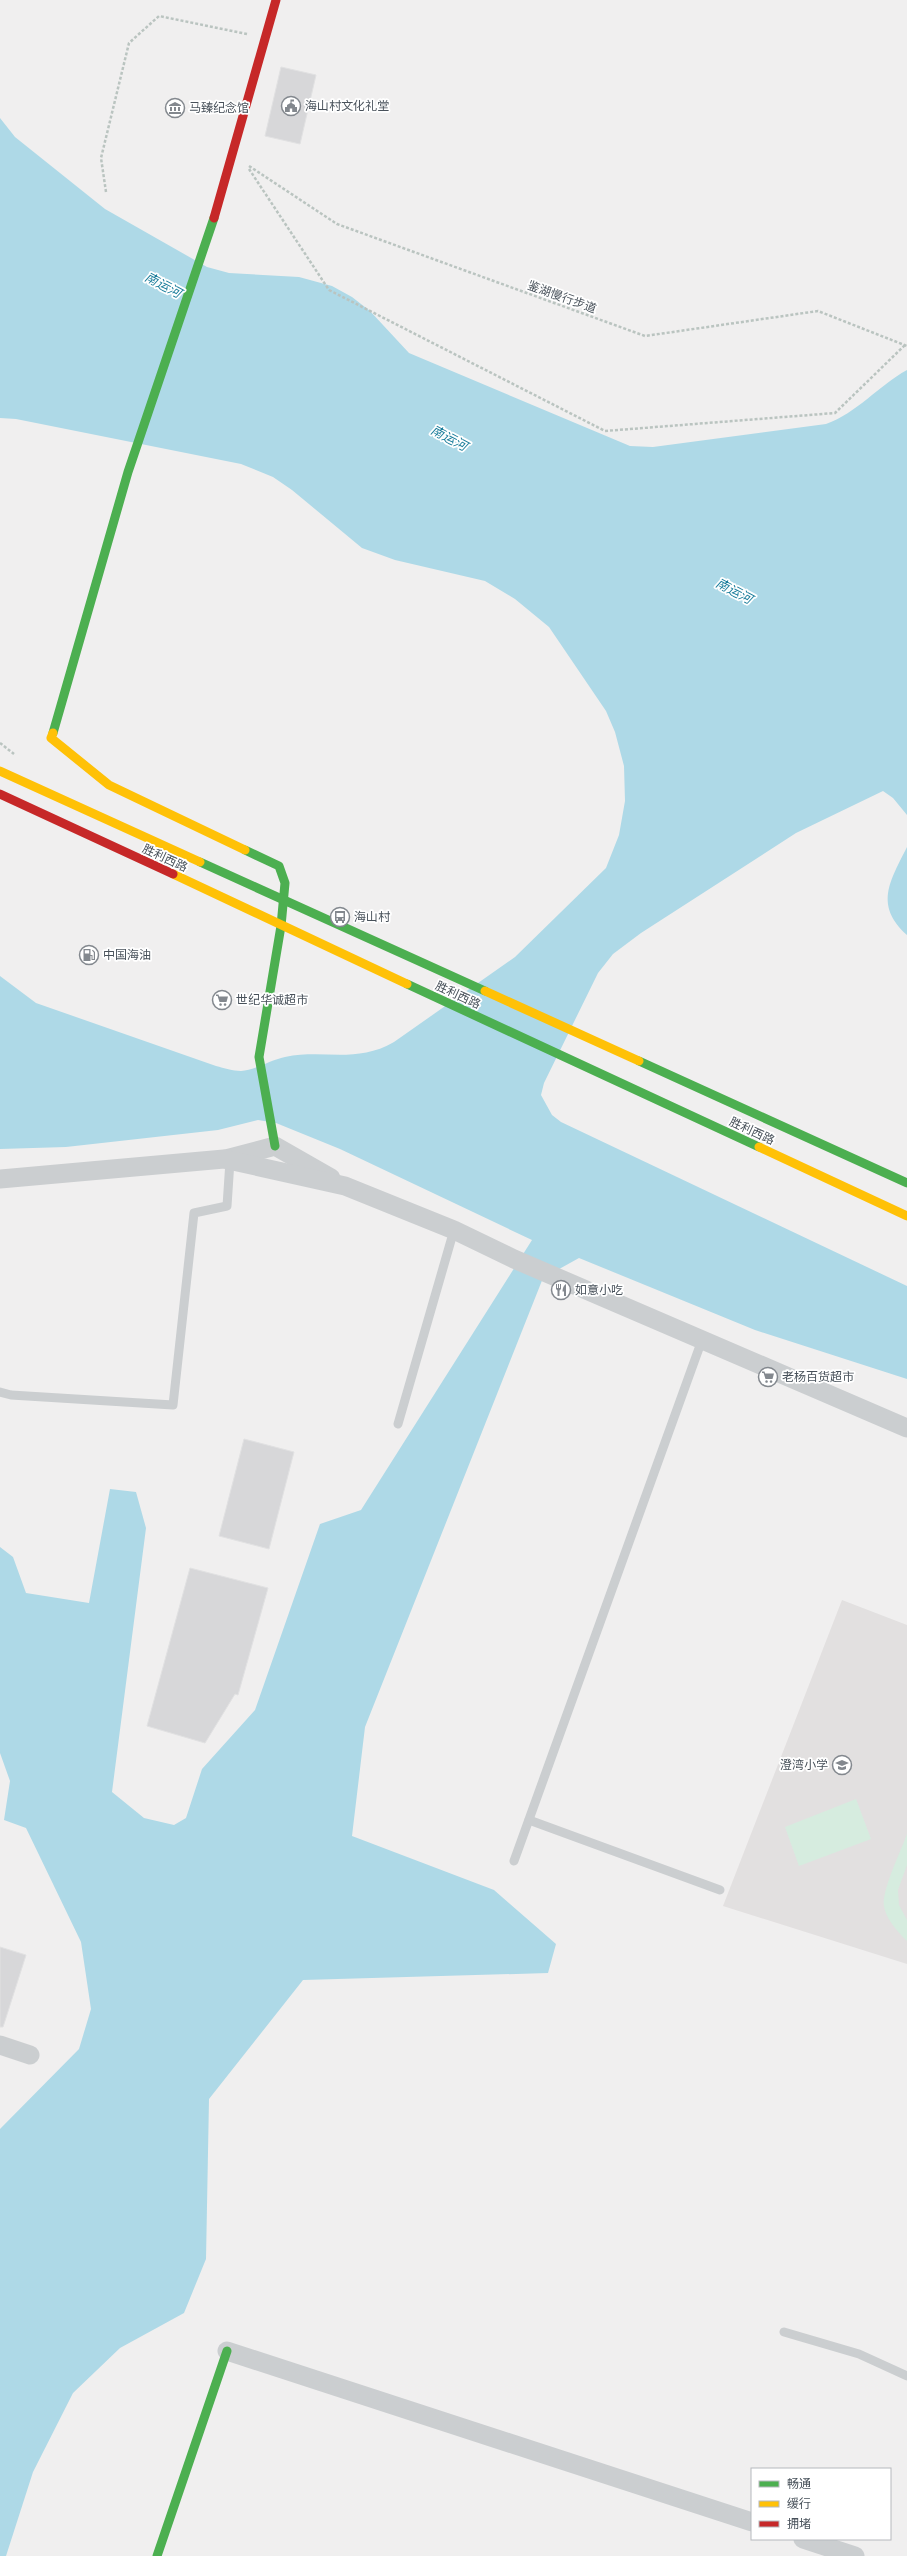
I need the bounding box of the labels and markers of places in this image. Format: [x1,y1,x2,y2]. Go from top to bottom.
public building icon: 海山村文化礼堂 [280,95,302,117]
museum icon: 马臻纪念馆 [164,97,186,119]
place label: 海山村文化礼堂 [305,99,389,113]
place label: 马臻纪念馆 [189,101,249,115]
bus stop icon: 海山村 [329,906,351,928]
place label: 海山村 [354,910,391,924]
fuel station icon: 中国海油 [78,944,100,966]
place label: 中国海油 [103,948,151,962]
supermarket icon: 世纪华诚超市 [211,989,233,1011]
place label: 世纪华诚超市 [236,993,308,1007]
restaurant icon: 如意小吃 [550,1279,572,1301]
place label: 如意小吃 [575,1283,623,1297]
supermarket icon: 老杨百货超市 [757,1366,779,1388]
place label: 老杨百货超市 [782,1370,854,1384]
school or university icon: 澄湾小学 [831,1754,853,1776]
place label: 澄湾小学 [780,1758,828,1772]

